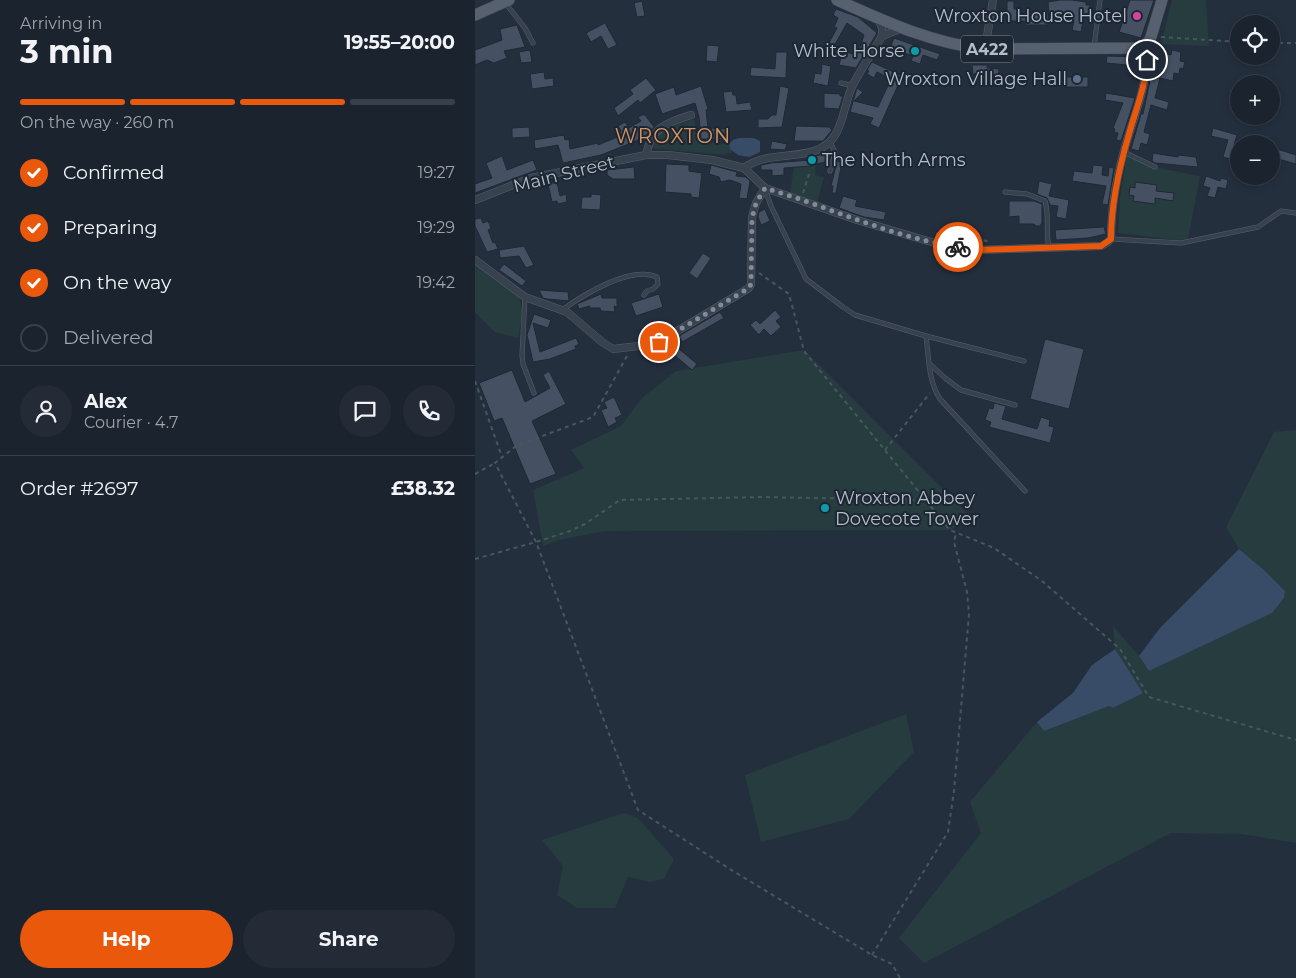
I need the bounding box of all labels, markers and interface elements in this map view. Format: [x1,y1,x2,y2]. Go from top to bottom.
place label: Wroxton House Hotel [934,5,1127,27]
marker: Wroxton House Hotel [1131,10,1143,22]
text: Arriving in [20,14,102,33]
map controls [1230,15,1280,185]
button: locate [1230,15,1280,65]
text: 19:55–20:00 [344,31,455,54]
text: 3 min [20,32,113,71]
road number: A422 [961,36,1013,62]
pin [1126,39,1168,81]
place label: White Horse [793,40,905,62]
marker: White Horse [909,45,921,57]
icon: home [1133,46,1161,74]
place label: Wroxton Village Hall [885,68,1067,90]
marker: Wroxton Village Hall [1071,73,1083,85]
button: + [1230,75,1280,125]
text: On the way · 260 m [20,113,174,132]
district label: WROXTON [615,124,731,148]
button: − [1230,135,1280,185]
place label: The North Arms [822,149,966,171]
street label: Main Street [511,151,617,197]
marker: The North Arms [806,154,818,166]
icon: check [20,159,48,187]
text: Confirmed [63,161,164,184]
text: 19:27 [418,163,455,182]
icon: check [20,214,48,242]
text: Preparing [63,216,158,239]
text: 19:29 [417,218,455,237]
courier [933,222,983,272]
icon: bike [944,233,972,261]
icon: check [20,269,48,297]
text: On the way [63,271,171,294]
text: 19:42 [416,273,455,292]
pin [638,321,680,363]
text: Delivered [63,326,154,349]
icon: bag [645,328,673,356]
button: person [20,385,72,437]
button: chat [339,385,391,437]
button: phone [403,385,455,437]
text: Alex [84,390,127,413]
text: Courier · 4.7 [84,413,178,432]
text: Order #2697 [20,477,138,500]
text: £38.32 [391,477,455,500]
place label: Wroxton Abbey Dovecote Tower [835,487,979,530]
marker: Wroxton Abbey Dovecote Tower [819,502,831,514]
button: Help [20,910,233,968]
button: Share [243,910,455,968]

